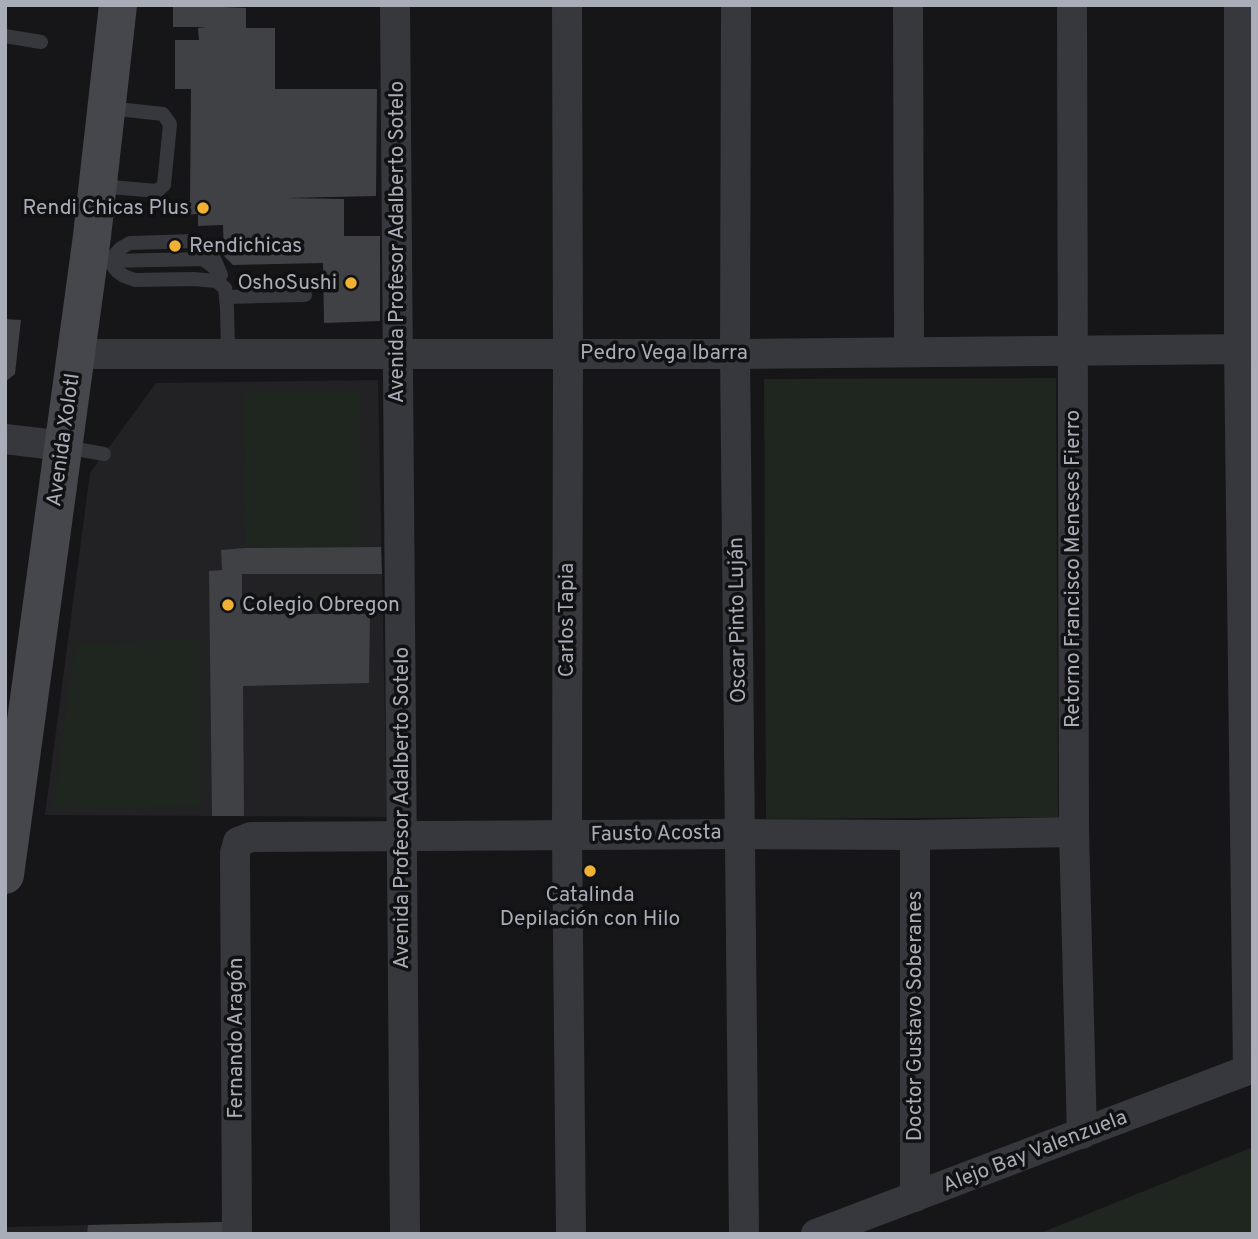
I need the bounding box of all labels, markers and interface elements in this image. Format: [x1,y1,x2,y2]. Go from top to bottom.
street label: Avenida Profesor Adalberto Sotelo [384,81,411,403]
place label: Rendi Chicas Plus [23,195,189,222]
marker: Rendi Chicas Plus [195,200,211,216]
place label: Rendichicas [189,233,302,260]
marker: Rendichicas [167,238,183,254]
place label: OshoSushi [237,270,337,297]
marker: OshoSushi [343,275,359,291]
street label: Pedro Vega Ibarra [580,340,748,367]
street label: Avenida Xolotl [41,372,87,508]
street label: Retorno Francisco Meneses Fierro [1060,410,1087,728]
street label: Oscar Pinto Luján [723,537,753,703]
street label: Carlos Tapia [554,563,581,677]
place label: Colegio Obregon [242,592,400,619]
marker: Colegio Obregon [220,597,236,613]
street label: Avenida Profesor Adalberto Sotelo [389,647,416,969]
street label: Fausto Acosta [590,819,722,849]
marker: Catalinda Depilación con Hilo [582,863,598,879]
place label: Catalinda Depilación con Hilo [500,882,680,933]
street label: Doctor Gustavo Soberanes [902,891,929,1141]
street label: Fernando Aragón [223,957,250,1119]
street label: Alejo Bay Valenzuela [939,1104,1131,1200]

